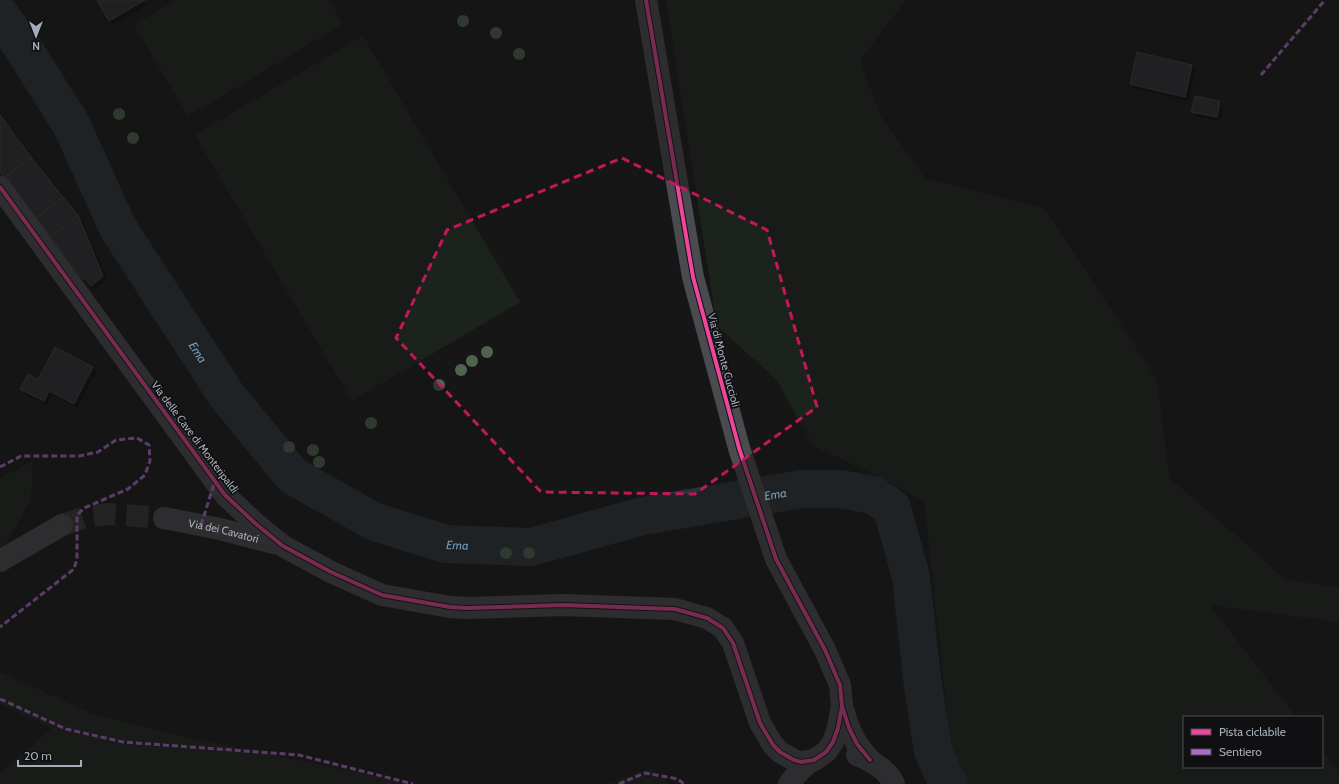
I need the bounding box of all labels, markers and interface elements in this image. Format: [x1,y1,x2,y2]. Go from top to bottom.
north arrow [16,16,56,56]
text: N [32,39,40,53]
street label: Via di Monte Cuccioli [705,312,743,408]
water label: Ema [186,339,211,365]
street label: Via delle Cave di Monteripaldi [148,378,242,496]
water label: Ema [763,484,787,503]
street label: Via dei Cavatori [187,516,260,546]
water label: Ema [446,537,469,552]
legend [1183,716,1323,768]
text: Pista ciclabile [1219,724,1286,739]
scale bar [18,742,81,768]
text: Sentiero [1219,744,1262,759]
text: 20 m [24,748,52,763]

